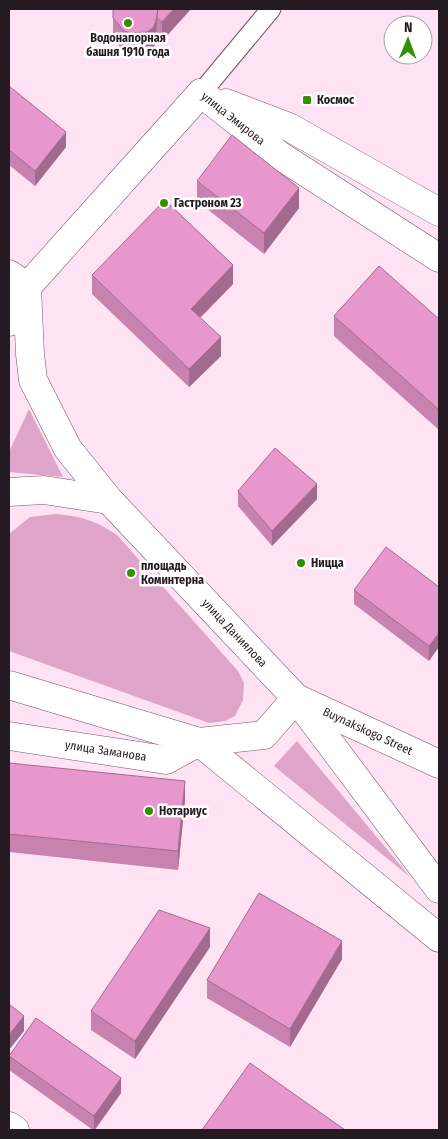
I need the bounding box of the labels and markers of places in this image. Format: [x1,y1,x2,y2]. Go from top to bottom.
marker: Водонапорная башня 1910 года [122,17,134,29]
place label: Водонапорная башня 1910 года [86,31,170,59]
place label: Космос [317,93,355,107]
marker: Космос [301,94,313,106]
place label: Гастроном 23 [174,196,242,210]
marker: Гастроном 23 [158,197,170,209]
place label: Ницца [311,556,344,570]
marker: Ницца [295,557,307,569]
place label: площадь Коминтерна [141,559,204,587]
marker: площадь Коминтерна [125,567,137,579]
place label: Нотариус [159,804,208,818]
marker: Нотариус [143,805,155,817]

